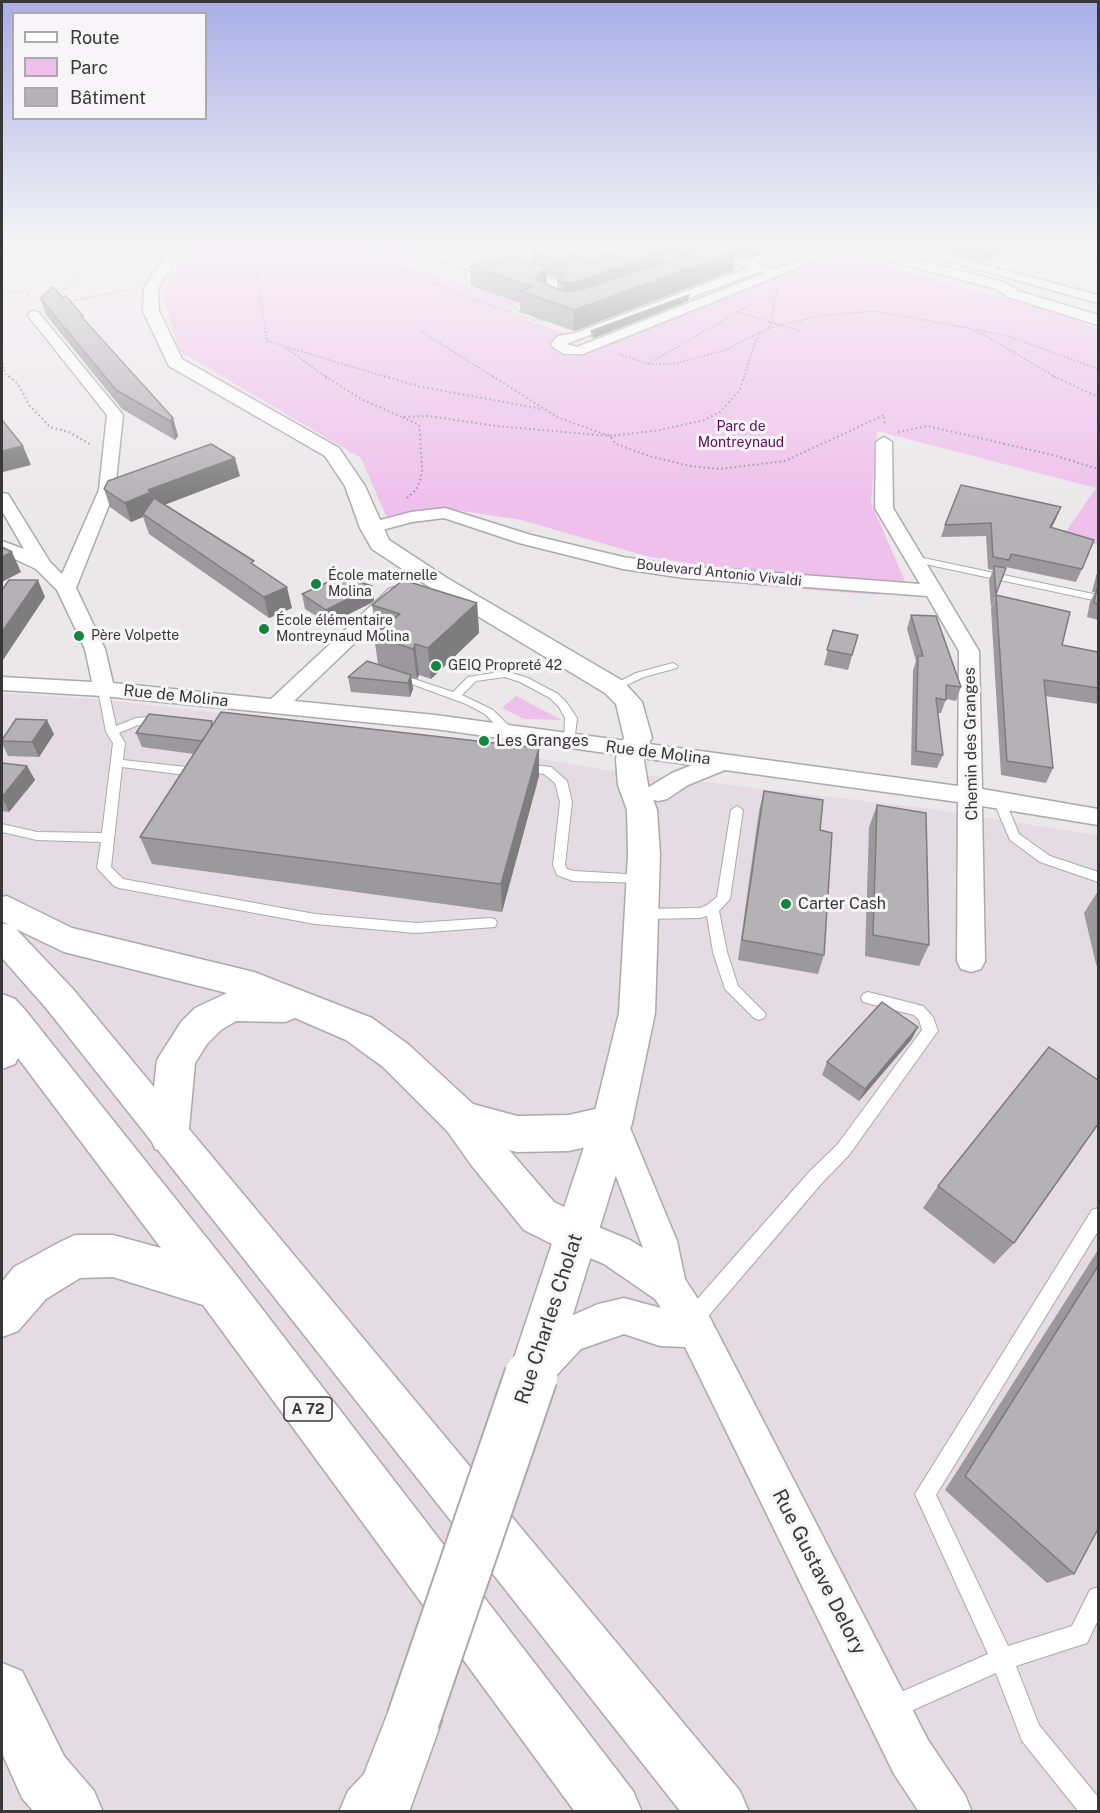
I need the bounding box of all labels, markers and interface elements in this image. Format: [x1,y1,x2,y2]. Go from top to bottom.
legend [12,12,207,120]
text: Route [70,27,119,48]
text: Parc [70,57,108,78]
text: Bâtiment [70,87,146,108]
park label: Parc de Montreynaud [698,419,784,452]
street label: Boulevard Antonio Vivaldi [636,556,802,590]
place label: École maternelle Molina [328,568,437,600]
marker: École maternelle Molina [309,577,323,591]
place label: École élémentaire Montreynaud Molina [276,613,410,646]
marker: École élémentaire Montreynaud Molina [257,622,271,636]
place label: Père Volpette [91,628,179,644]
marker: Père Volpette [72,629,86,643]
place label: GEIQ Propreté 42 [448,658,562,674]
marker: GEIQ Propreté 42 [429,659,443,673]
street label: Chemin des Granges [960,667,982,821]
street label: Rue de Molina [123,681,229,711]
place label: Les Granges [496,731,588,751]
marker: Les Granges [477,734,491,748]
street label: Rue de Molina [605,737,711,769]
place label: Carter Cash [798,894,886,914]
marker: Carter Cash [779,897,793,911]
street label: Rue Charles Cholat [510,1231,588,1407]
road number: A 72 [284,1397,332,1421]
street label: Rue Gustave Delory [767,1485,871,1659]

